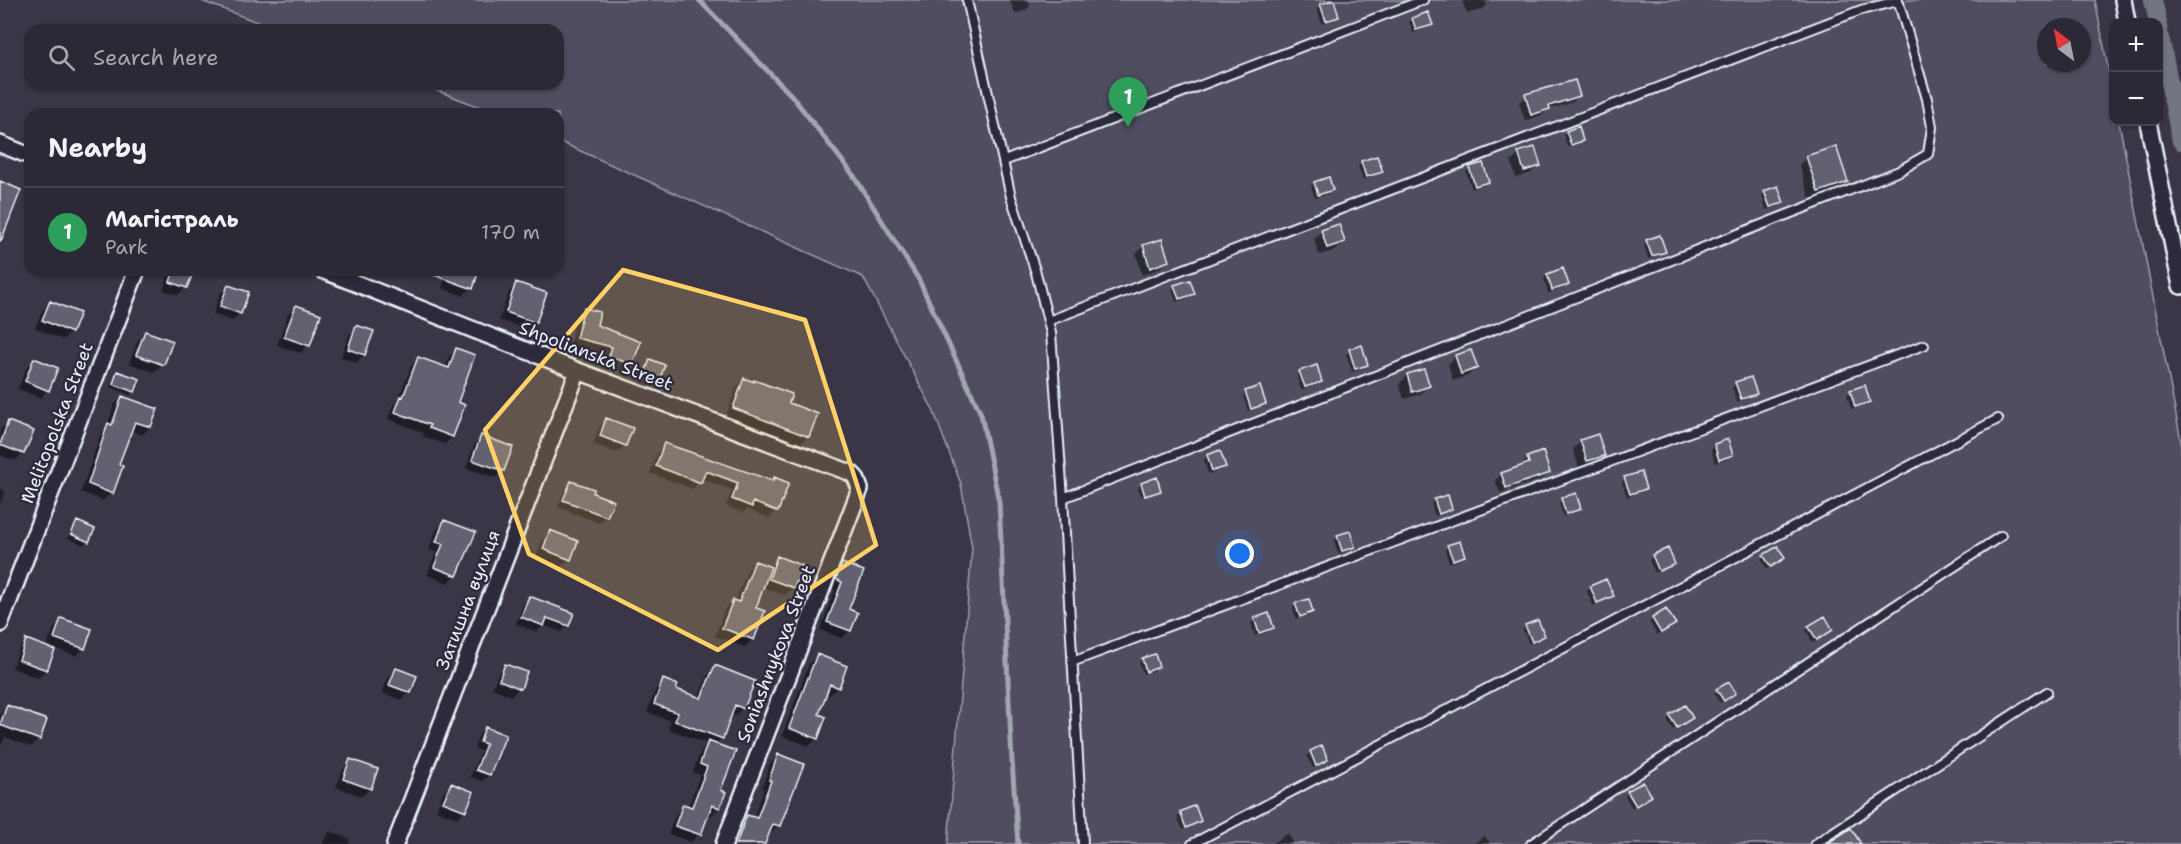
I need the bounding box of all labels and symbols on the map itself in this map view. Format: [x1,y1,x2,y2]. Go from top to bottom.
north arrow [2037,18,2091,72]
pin: 1 [1108,78,1148,127]
street label: Shpolianska Street [516,316,676,396]
street label: Melitopolska Street [15,339,99,507]
street label: Затишна вулиця [430,527,506,673]
your location [1225,539,1254,568]
street label: Soniashnykova Street [731,562,821,746]

